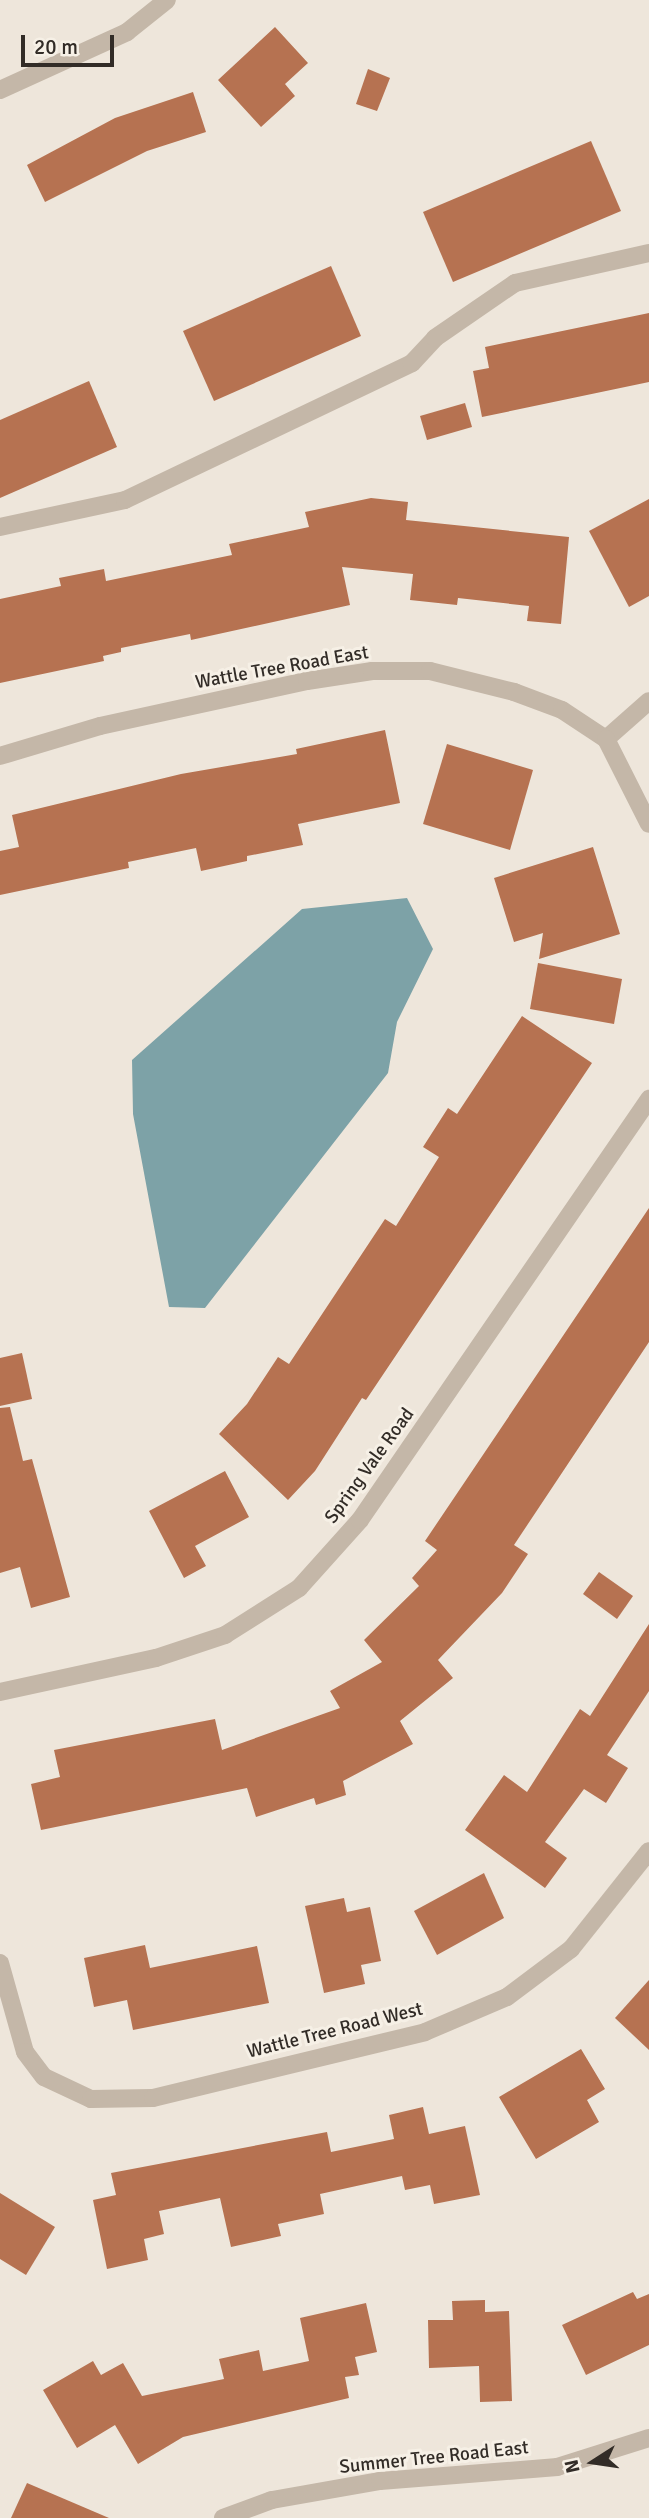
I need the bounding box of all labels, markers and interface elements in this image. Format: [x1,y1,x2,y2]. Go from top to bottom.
scale bar [24,21,117,65]
text: 20 m [34,34,78,60]
street label: Wattle Tree Road East [194,642,370,694]
street label: Spring Vale Road [320,1404,420,1528]
street label: Wattle Tree Road West [245,1998,425,2064]
north arrow [558,2427,628,2497]
street label: Summer Tree Road East [338,2437,530,2479]
text: N [559,2457,586,2475]

